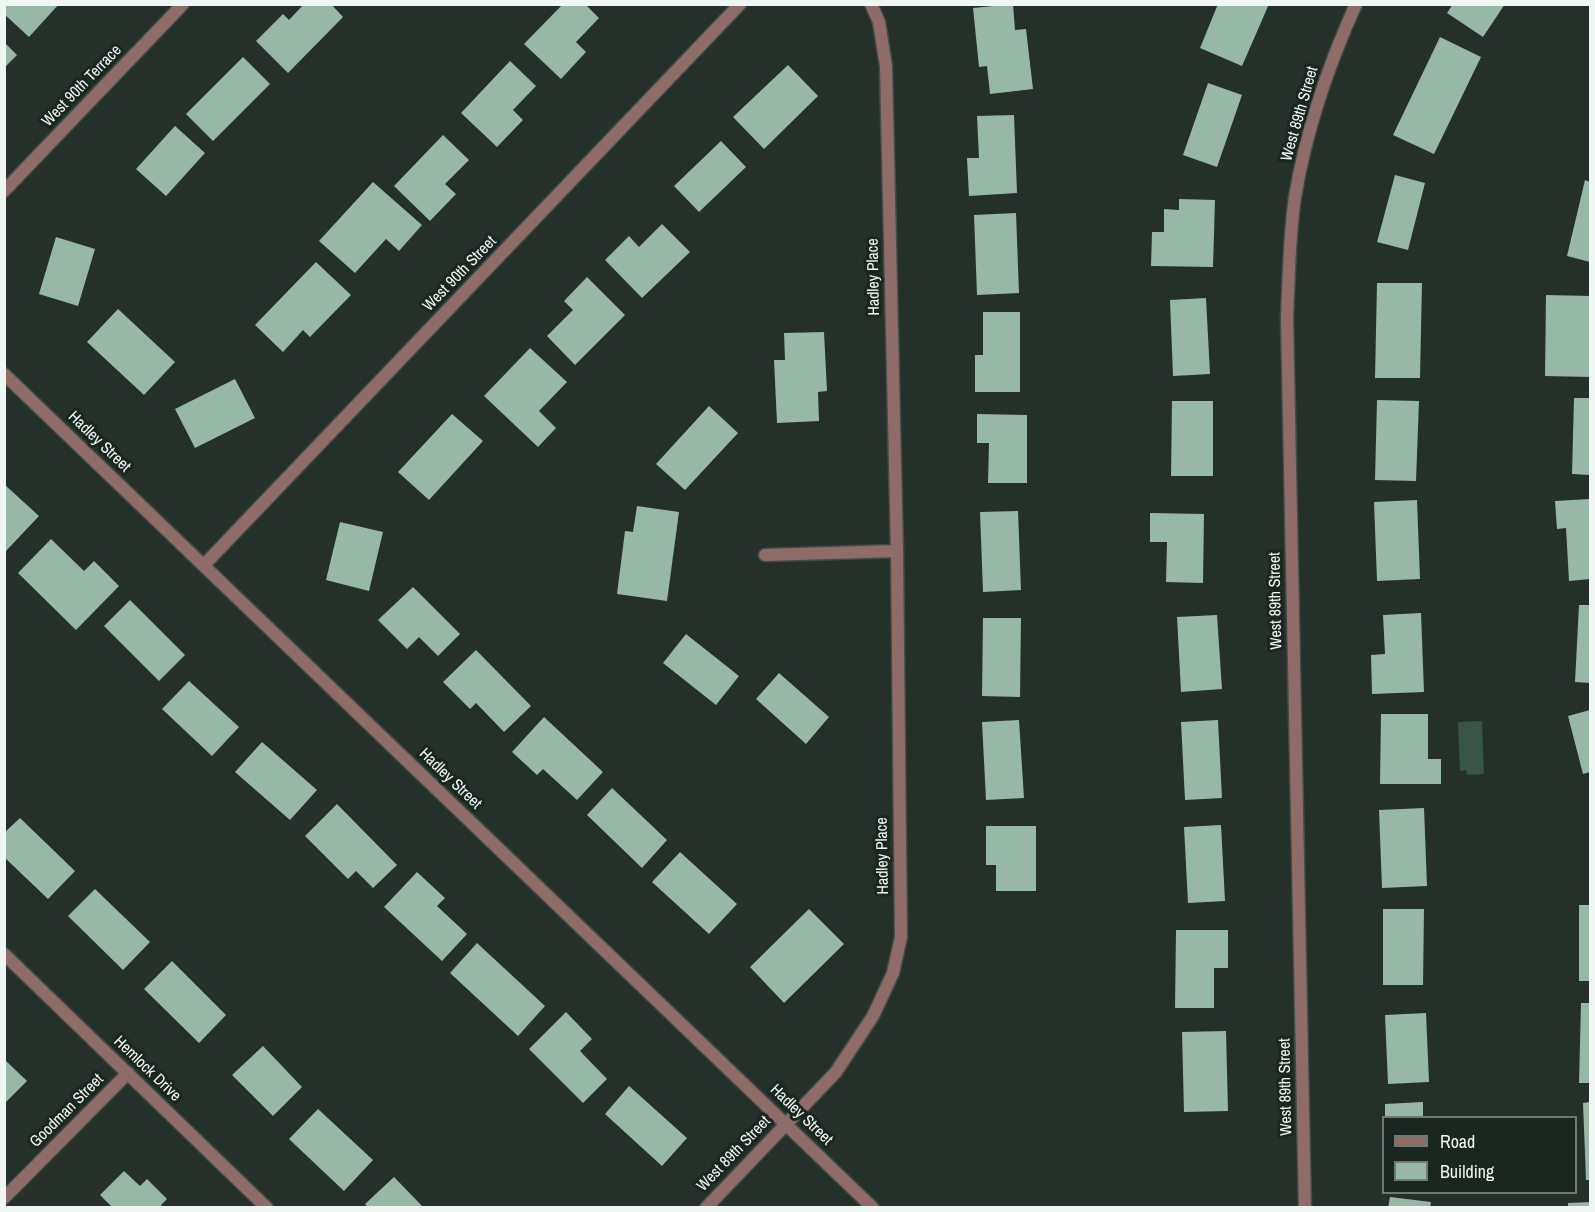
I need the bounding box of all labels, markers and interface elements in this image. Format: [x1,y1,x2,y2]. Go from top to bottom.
street label: West 90th Terrace [38,41,126,131]
street label: West 89th Street [1277,64,1323,164]
street label: West 90th Street [419,232,501,316]
street label: Hadley Place [864,238,884,316]
street label: Hadley Street [64,407,134,477]
street label: West 89th Street [1266,552,1286,650]
street label: Hadley Street [415,744,485,814]
street label: Hadley Place [873,817,893,895]
street label: Hemlock Drive [109,1032,185,1106]
street label: West 89th Street [1276,1038,1296,1136]
street label: Goodman Street [26,1070,108,1152]
street label: Hadley Street [766,1080,836,1150]
street label: West 89th Street [693,1112,775,1196]
legend [1382,1116,1577,1194]
text: Road [1440,1129,1475,1154]
text: Building [1440,1159,1494,1184]

